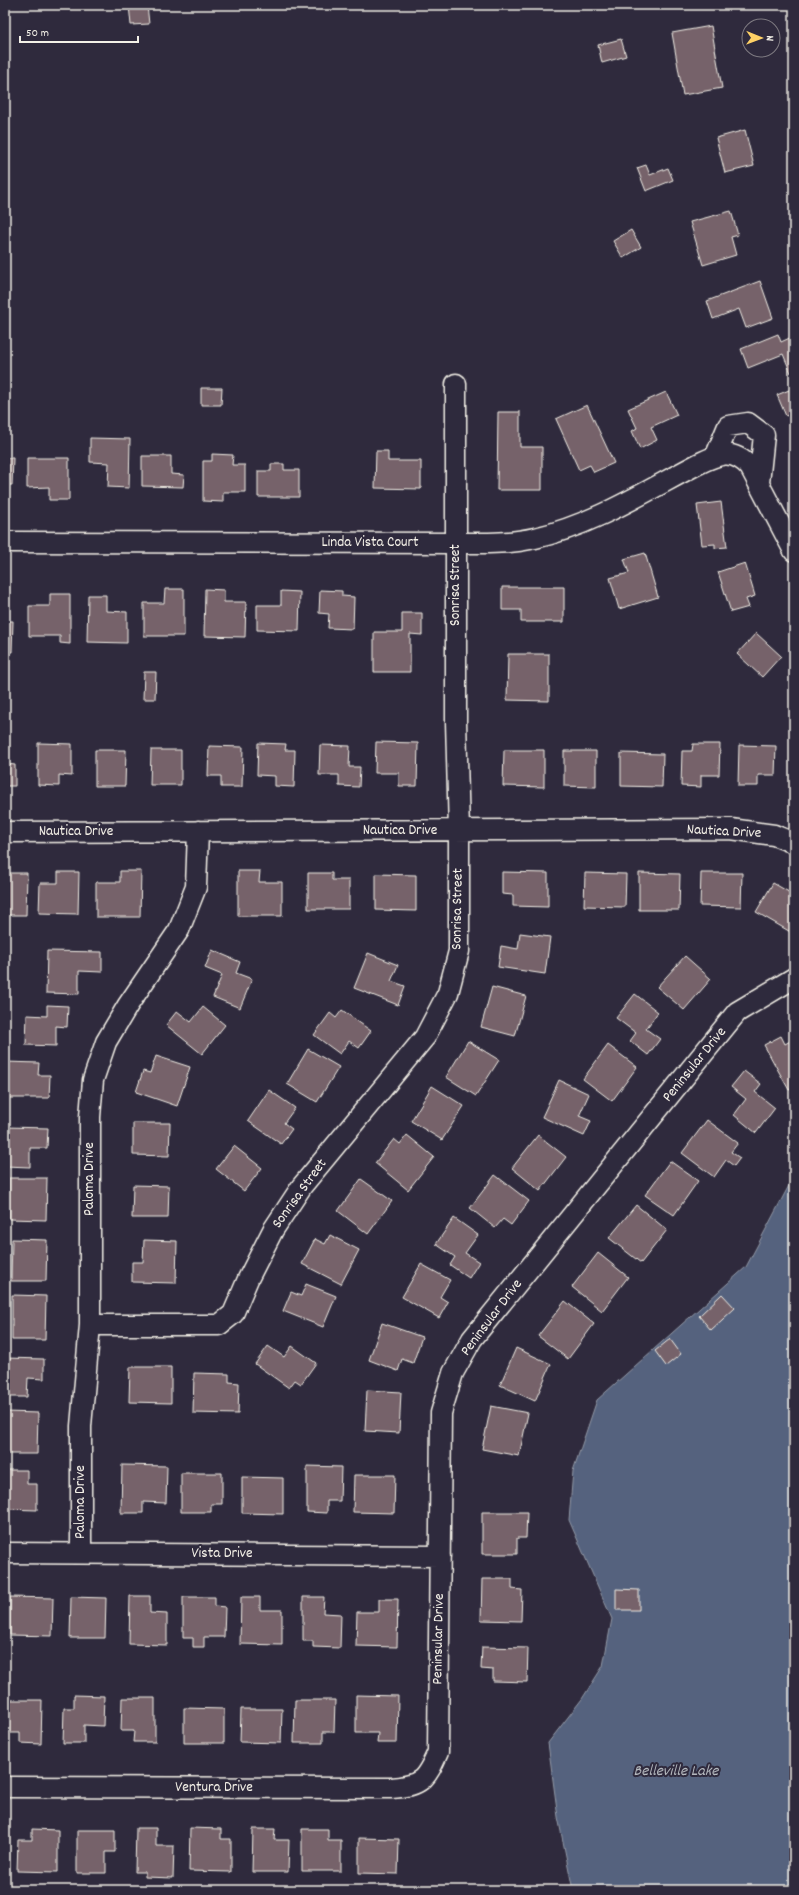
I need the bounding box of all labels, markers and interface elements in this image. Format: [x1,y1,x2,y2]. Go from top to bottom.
scale bar [20,18,138,44]
north arrow [741,18,781,58]
text: 50 m [26,25,49,42]
text: N [761,35,777,42]
street label: Linda Vista Court [321,532,419,554]
street label: Sonrisa Street [445,544,467,626]
street label: Nautica Drive [686,819,762,845]
street label: Nautica Drive [363,820,438,842]
street label: Nautica Drive [39,821,114,843]
street label: Sonrisa Street [446,867,470,950]
street label: Peninsular Drive [658,1022,733,1107]
street label: Paloma Drive [79,1142,101,1216]
street label: Sonrisa Street [267,1154,333,1234]
street label: Peninsular Drive [456,1275,528,1361]
street label: Paloma Drive [70,1465,92,1539]
street label: Vista Drive [191,1543,253,1565]
street label: Peninsular Drive [427,1593,451,1685]
water label: Belleville Lake [634,1760,719,1783]
street label: Ventura Drive [175,1777,253,1799]

